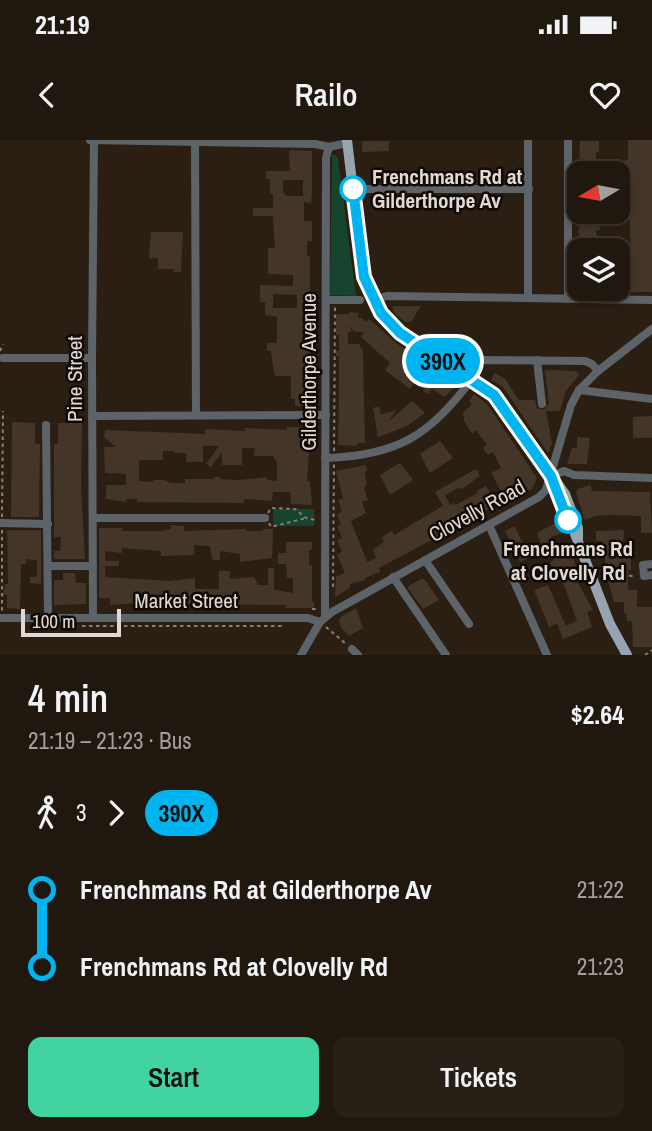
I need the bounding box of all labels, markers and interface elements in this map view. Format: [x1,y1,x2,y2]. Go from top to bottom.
text: 21:19 [35,7,90,42]
text: Railo [294,73,358,116]
icon: back [28,76,66,114]
icon: heart [586,76,624,114]
north arrow [567,161,630,224]
map controls [567,161,630,301]
place label: Frenchmans Rd at Gilderthorpe Av [372,162,523,215]
marker: Frenchmans Rd at Gilderthorpe Av [340,176,366,202]
button: layers [567,238,630,301]
street label: Gilderthorpe Avenue [294,293,323,451]
street label: Pine Street [60,336,89,422]
line badge: 390X [394,338,492,384]
text: 390X [420,345,466,377]
street label: Clovelly Road [423,472,530,549]
marker: Frenchmans Rd at Clovelly Rd [555,507,581,533]
place label: Frenchmans Rd at Clovelly Rd [503,534,633,587]
street label: Market Street [134,586,238,615]
scale bar [21,606,121,638]
text: 100 m [32,608,75,634]
text: 4 min [28,673,108,724]
text: $2.64 [571,697,624,732]
text: 21:19 – 21:23 · Bus [28,725,192,756]
icon: walk [28,794,66,832]
icon: forward [97,794,135,832]
text: 3 [76,797,87,828]
text: 390X [159,797,204,829]
text: Frenchmans Rd at Gilderthorpe Av [80,872,432,907]
text: 21:22 [577,874,624,905]
text: Frenchmans Rd at Clovelly Rd [80,949,388,984]
text: 21:23 [577,951,624,982]
button: Start [28,1037,319,1117]
button: Tickets [333,1037,624,1117]

